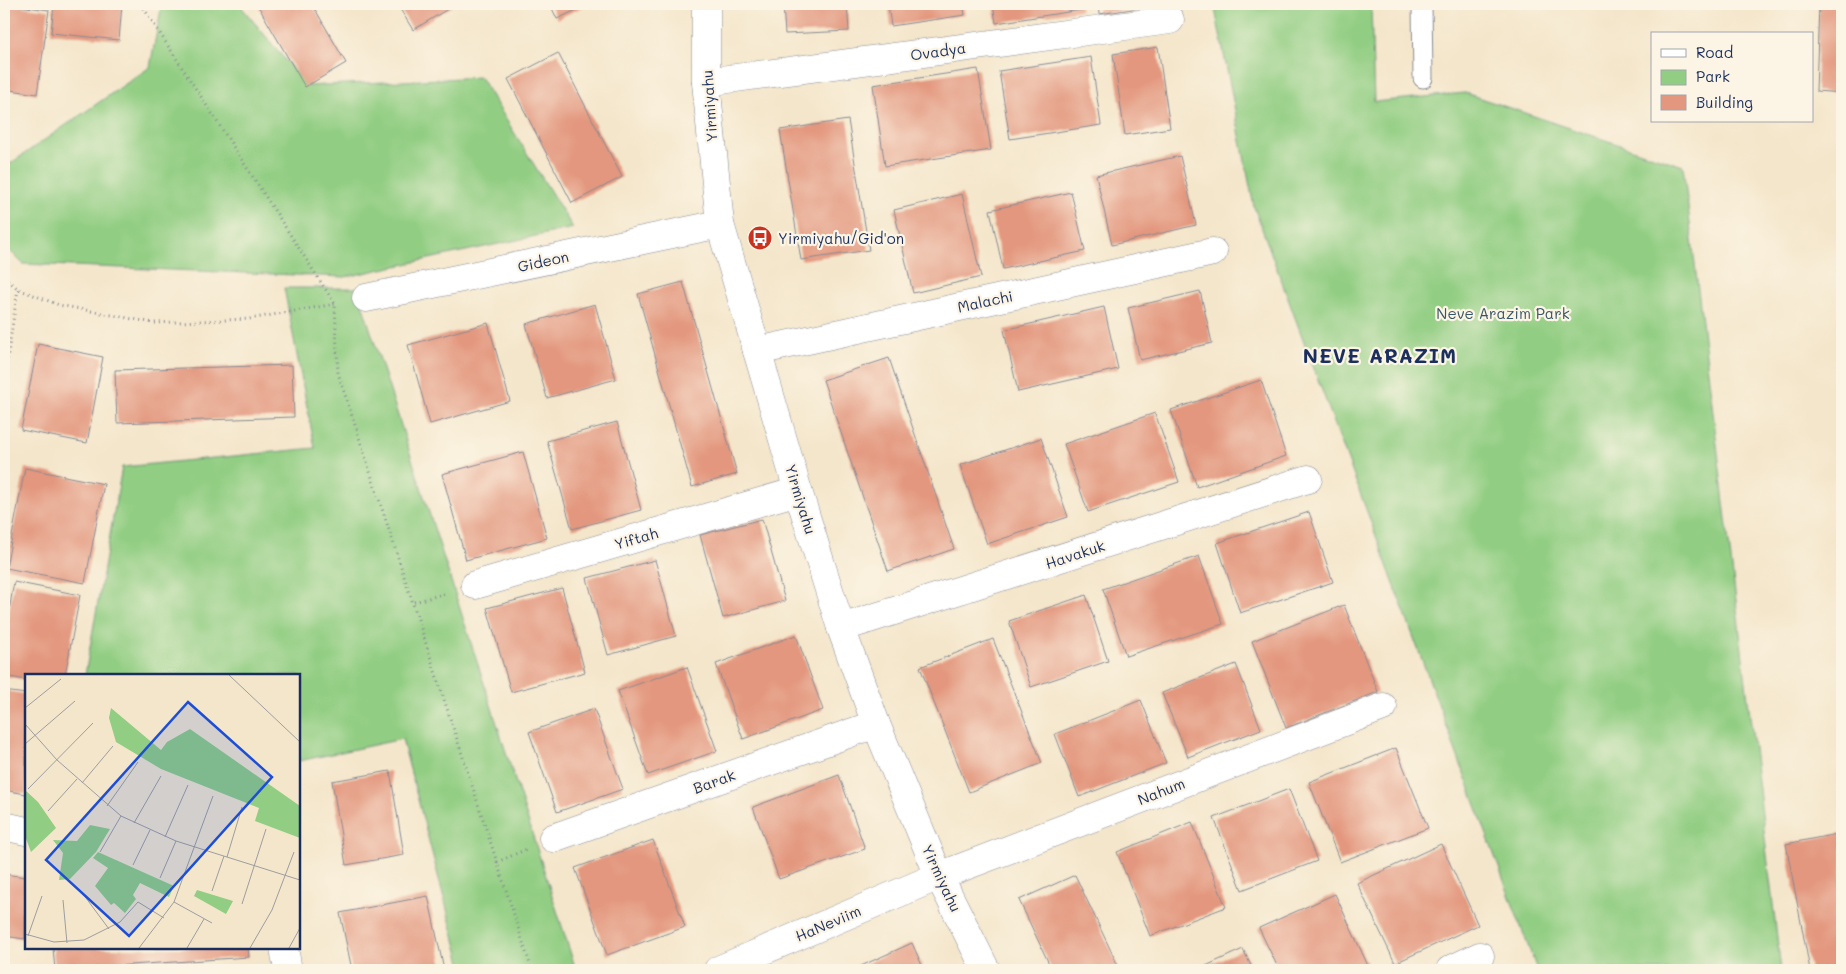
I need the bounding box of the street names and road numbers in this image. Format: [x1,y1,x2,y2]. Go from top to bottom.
street label: Ovadya [909,37,967,65]
street label: Yirmiyahu [697,69,721,143]
street label: Gideon [516,246,570,276]
street label: Malachi [955,285,1015,317]
street label: Yirmiyahu [781,461,821,537]
street label: Yiftah [612,522,660,554]
street label: Havakuk [1043,535,1107,573]
street label: Barak [690,764,738,798]
street label: Nahum [1135,773,1187,809]
street label: Yirmiyahu [918,841,966,915]
street label: HaNeviim [792,900,864,946]

